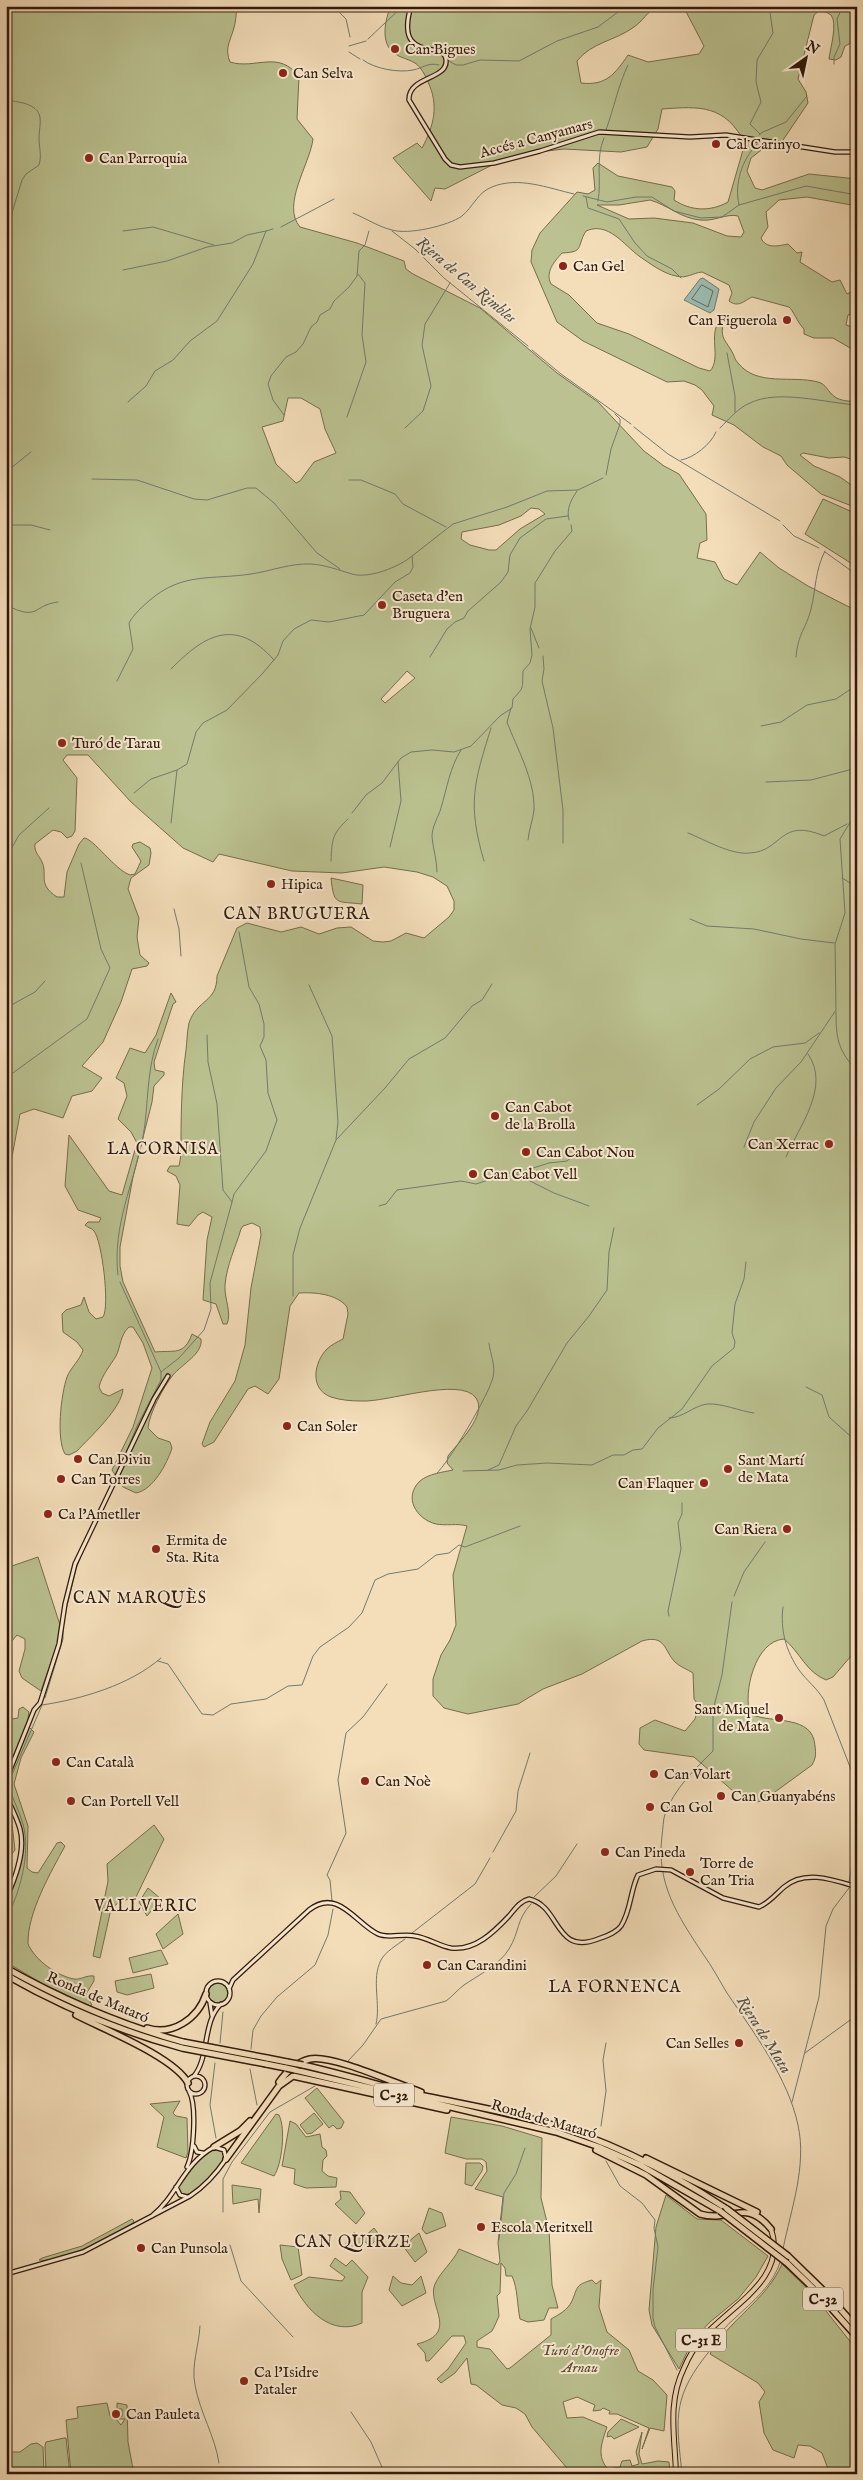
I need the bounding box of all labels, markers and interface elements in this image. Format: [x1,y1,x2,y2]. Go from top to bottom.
north arrow [780,32,830,82]
text: N [802,37,823,59]
place label: Can Bigues [405,40,475,59]
marker: Can Bigues [389,43,401,55]
place label: Can Selva [293,64,354,83]
marker: Can Selva [277,67,289,79]
street label: Accés a Canyamars [477,114,595,163]
place label: Cal Carinyo [726,135,800,154]
marker: Cal Carinyo [710,138,722,150]
place label: Can Parroquia [99,149,188,168]
marker: Can Parroquia [83,152,95,164]
water label: Riera de Can Rimbles [412,233,520,328]
place label: Can Gel [573,257,625,276]
marker: Can Gel [557,260,569,272]
place label: Can Figuerola [688,311,778,330]
marker: Can Figuerola [781,314,793,326]
place label: Caseta d'en Bruguera [392,587,463,623]
marker: Caseta d'en Bruguera [376,599,388,611]
place label: Turó de Tarau [72,734,161,753]
marker: Turó de Tarau [56,737,68,749]
place label: Hipica [281,875,323,894]
marker: Hipica [265,878,277,890]
district label: CAN BRUGUERA [223,905,371,925]
place label: Can Cabot de la Brolla [505,1098,576,1134]
marker: Can Cabot de la Brolla [489,1110,501,1122]
place label: Can Xerrac [748,1135,819,1154]
marker: Can Xerrac [823,1138,835,1150]
district label: LA CORNISA [107,1140,219,1160]
place label: Can Cabot Nou [536,1143,635,1162]
marker: Can Cabot Nou [520,1146,532,1158]
place label: Can Cabot Vell [483,1165,578,1184]
marker: Can Cabot Vell [467,1168,479,1180]
place label: Can Soler [297,1417,358,1436]
marker: Can Soler [281,1420,293,1432]
place label: Can Diviu [88,1450,151,1469]
place label: Sant Martí de Mata [738,1451,805,1487]
marker: Can Diviu [72,1453,84,1465]
marker: Sant Martí de Mata [722,1463,734,1475]
place label: Can Torres [71,1470,140,1489]
marker: Can Torres [55,1473,67,1485]
place label: Can Flaquer [618,1474,694,1493]
marker: Can Flaquer [698,1477,710,1489]
place label: Ca l'Ametller [58,1505,141,1524]
marker: Ca l'Ametller [42,1508,54,1520]
place label: Can Riera [714,1520,778,1539]
marker: Can Riera [781,1523,793,1535]
place label: Ermita de Sta. Rita [166,1531,227,1567]
marker: Ermita de Sta. Rita [150,1543,162,1555]
district label: CAN MARQUÈS [73,1587,207,1609]
place label: Sant Miquel de Mata [694,1700,770,1736]
marker: Sant Miquel de Mata [773,1712,785,1724]
place label: Can Català [66,1753,134,1772]
marker: Can Català [50,1756,62,1768]
place label: Can Volart [664,1765,731,1784]
marker: Can Volart [648,1768,660,1780]
place label: Can Noè [375,1772,431,1791]
marker: Can Noè [359,1775,371,1787]
place label: Can Guanyabéns [731,1787,835,1806]
marker: Can Guanyabéns [715,1790,727,1802]
place label: Can Portell Vell [81,1792,180,1811]
marker: Can Portell Vell [65,1795,77,1807]
place label: Can Gol [660,1798,713,1817]
marker: Can Gol [644,1801,656,1813]
place label: Can Pineda [615,1843,686,1862]
marker: Can Pineda [599,1846,611,1858]
place label: Torre de Can Tria [700,1854,755,1890]
marker: Torre de Can Tria [684,1866,696,1878]
district label: VALLVERIC [93,1897,198,1917]
place label: Can Carandini [437,1956,527,1975]
marker: Can Carandini [421,1959,433,1971]
street label: Ronda de Mataró [44,1967,152,2028]
district label: LA FORNENCA [549,1978,682,1998]
water label: Riera de Mata [732,1992,795,2078]
place label: Can Selles [666,2034,729,2053]
marker: Can Selles [733,2037,745,2049]
road number: C-32 [374,2084,414,2106]
street label: Ronda de Mataró [489,2095,599,2144]
place label: Escola Meritxell [491,2218,594,2237]
marker: Escola Meritxell [475,2221,487,2233]
district label: CAN QUIRZE [294,2233,412,2253]
place label: Can Punsola [151,2239,228,2258]
marker: Can Punsola [135,2242,147,2254]
road number: C-32 [803,2288,843,2310]
road number: C-31 E [676,2328,726,2352]
park label: Turó d'Onofre Arnau [541,2341,619,2377]
place label: Ca l'Isidre Pataler [254,2363,319,2399]
marker: Ca l'Isidre Pataler [238,2375,250,2387]
place label: Can Pauleta [126,2405,200,2424]
marker: Can Pauleta [110,2408,122,2420]

